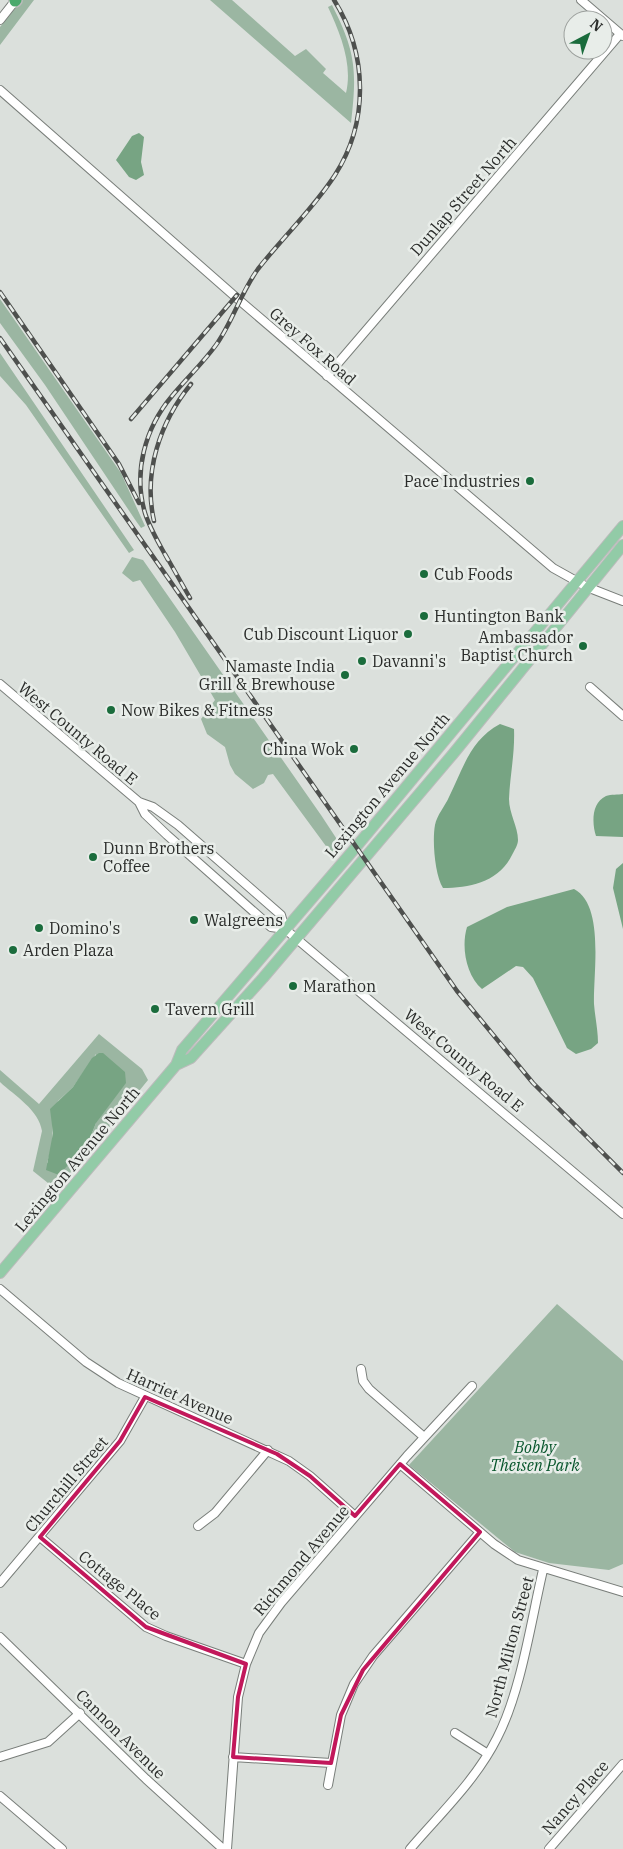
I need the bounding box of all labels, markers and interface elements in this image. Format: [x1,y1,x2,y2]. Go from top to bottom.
north arrow [563,10,613,60]
text: N [586,15,607,36]
street label: Dunlap Street North [406,132,520,260]
street label: Grey Fox Road [266,303,361,389]
place label: Pace Industries [404,471,520,491]
marker: Pace Industries [524,475,536,487]
place label: Cub Foods [434,564,513,584]
marker: Cub Foods [418,568,430,580]
place label: Huntington Bank [434,606,565,626]
marker: Huntington Bank [418,610,430,622]
place label: Cub Discount Liquor [244,624,398,644]
place label: Ambassador Baptist Church [460,627,573,665]
marker: Cub Discount Liquor [402,628,414,640]
marker: Ambassador Baptist Church [577,640,589,652]
place label: Davanni's [372,651,446,671]
marker: Davanni's [356,655,368,667]
place label: Namaste India Grill & Brewhouse [199,656,335,694]
marker: Namaste India Grill & Brewhouse [339,669,351,681]
street label: West County Road E [14,677,142,789]
place label: Now Bikes & Fitness [121,700,273,720]
marker: Now Bikes & Fitness [105,704,117,716]
street label: Lexington Avenue North [320,708,454,862]
place label: China Wok [263,739,345,759]
marker: China Wok [348,743,360,755]
place label: Dunn Brothers Coffee [103,838,214,876]
marker: Dunn Brothers Coffee [87,851,99,863]
place label: Walgreens [204,910,283,930]
marker: Walgreens [188,914,200,926]
place label: Domino's [49,918,120,938]
marker: Domino's [33,922,45,934]
place label: Arden Plaza [23,940,114,960]
marker: Arden Plaza [7,944,19,956]
place label: Marathon [303,976,376,996]
marker: Marathon [287,980,299,992]
place label: Tavern Grill [165,999,255,1019]
marker: Tavern Grill [149,1003,161,1015]
street label: West County Road E [400,1004,528,1116]
street label: Lexington Avenue North [10,1082,144,1236]
street label: Harriet Avenue [124,1364,236,1428]
street label: Churchill Street [20,1432,112,1536]
park label: Bobby Theisen Park [490,1437,580,1475]
street label: Richmond Avenue [249,1501,353,1619]
street label: Cottage Place [75,1546,165,1624]
street label: North Milton Street [481,1574,538,1720]
street label: Cannon Avenue [72,1685,170,1783]
street label: Nancy Place [537,1756,613,1838]

